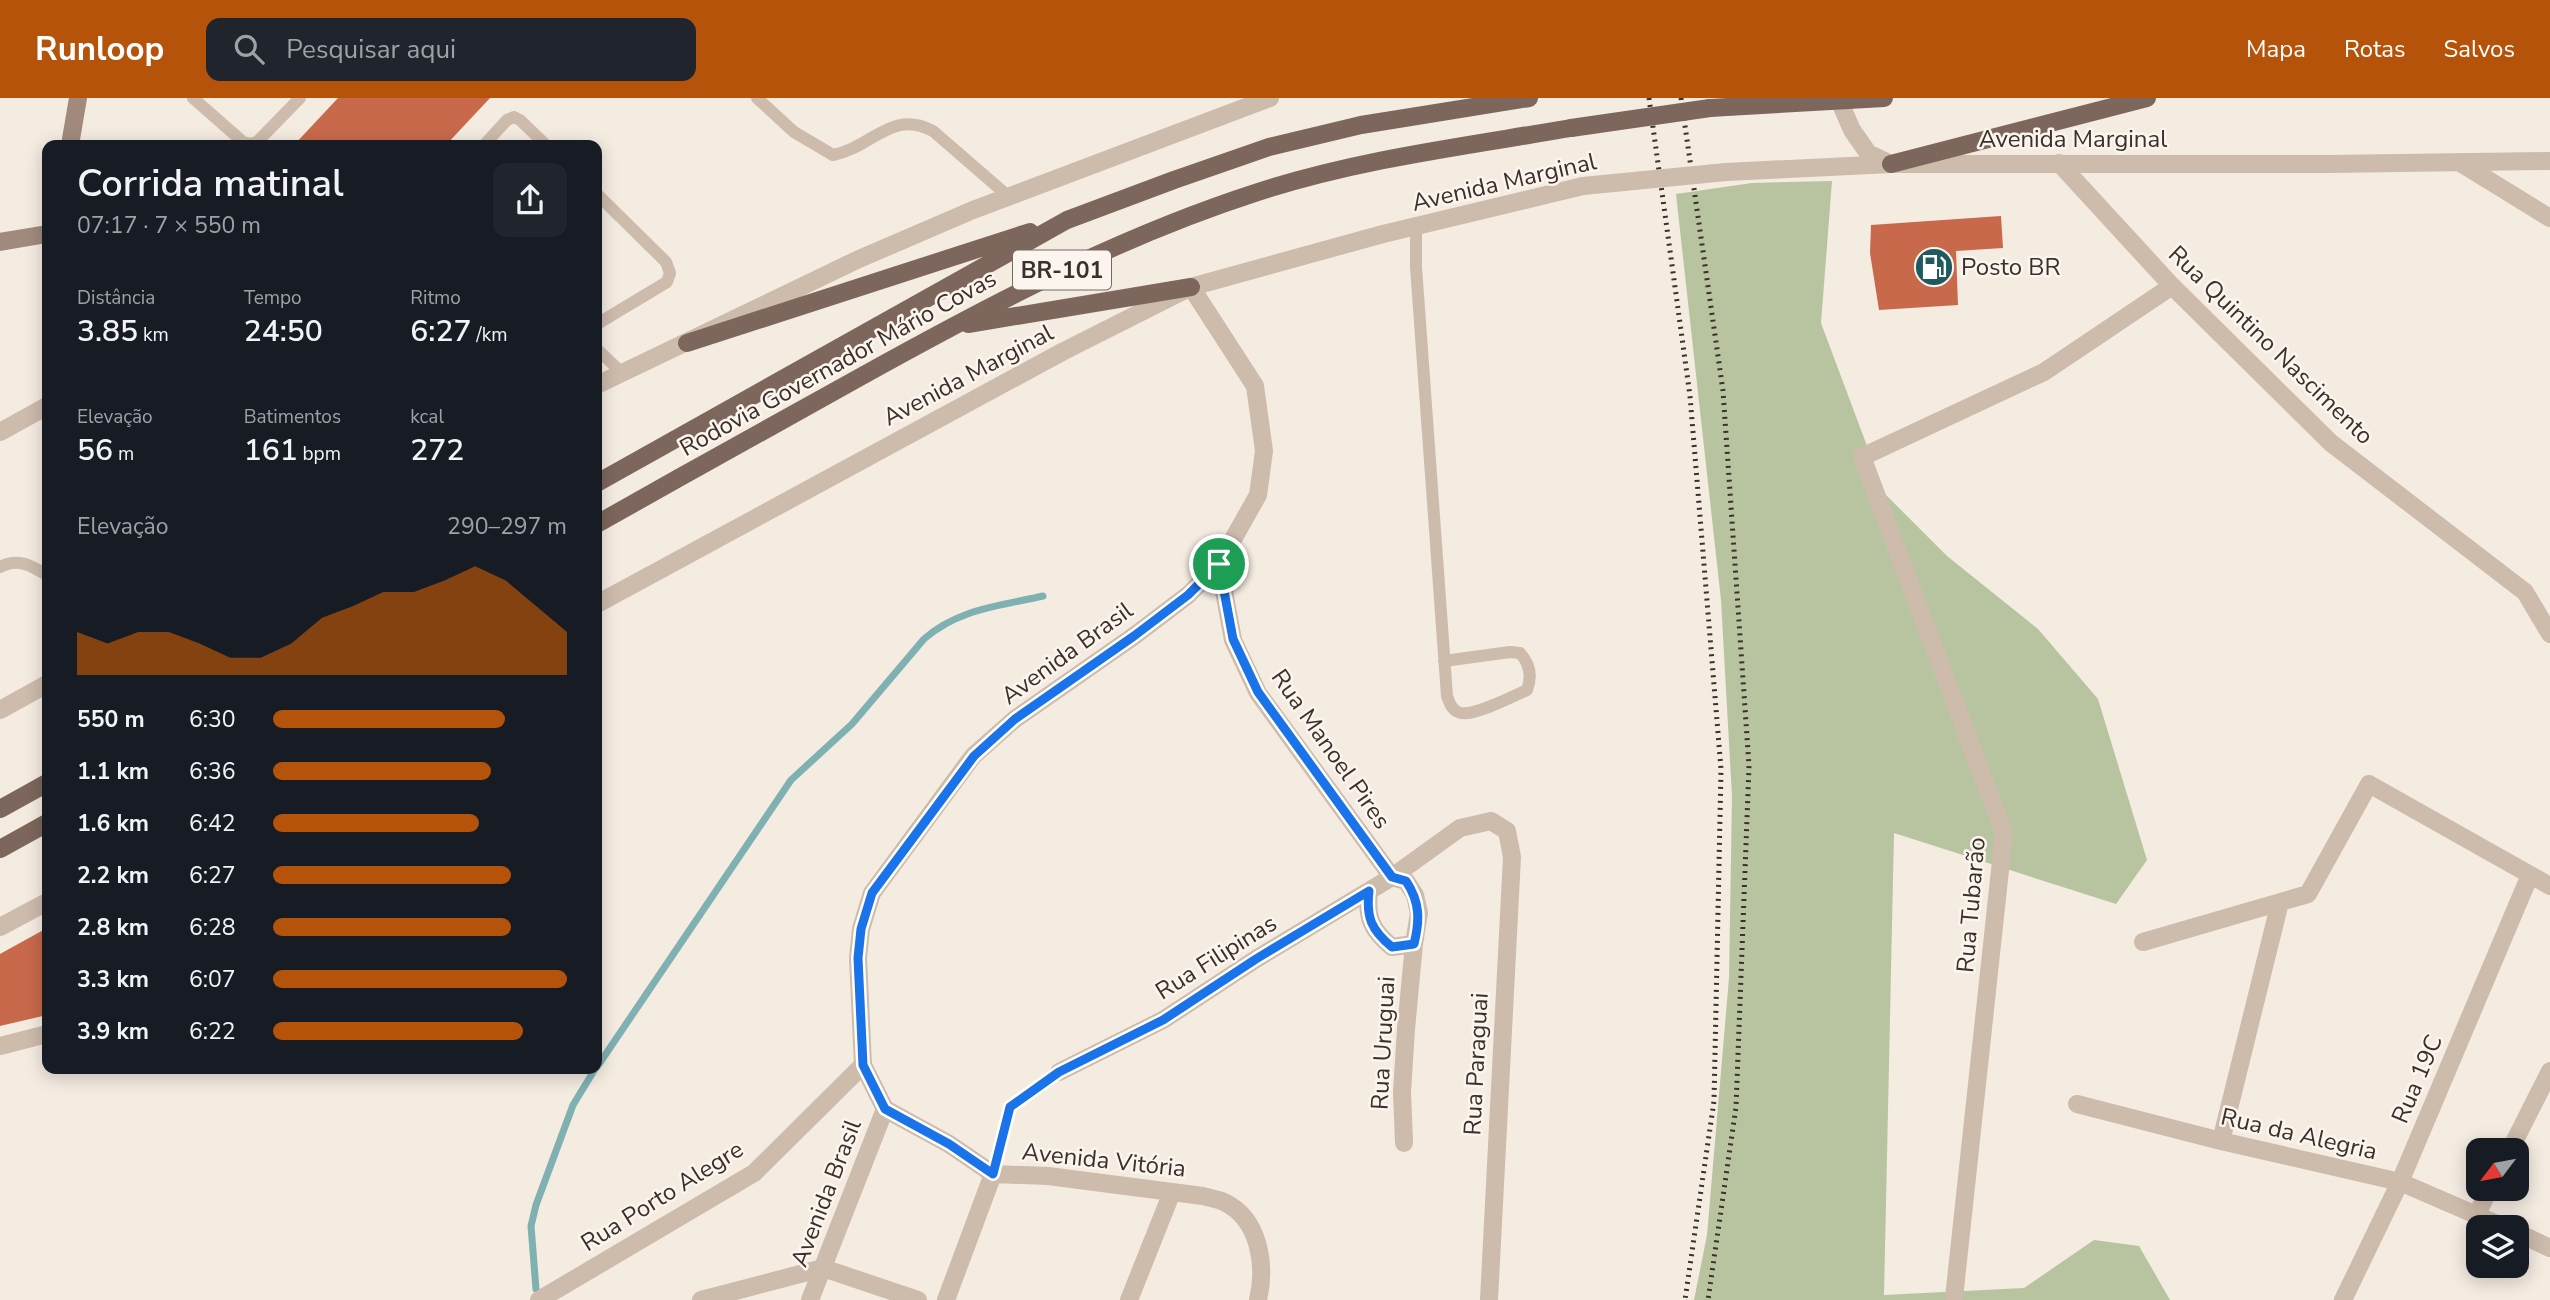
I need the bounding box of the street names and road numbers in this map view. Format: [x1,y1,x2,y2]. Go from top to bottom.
street label: Avenida Marginal [1979,123,2167,155]
street label: Avenida Marginal [1408,145,1600,219]
street label: Rua Quintino Nascimento [2161,238,2381,452]
road number: BR-101 [1013,251,1111,290]
street label: Rodovia Governador Mário Covas [674,262,1002,464]
street label: Avenida Marginal [877,317,1059,433]
street label: Avenida Brasil [995,594,1139,712]
street label: Rua Manoel Pires [1264,663,1398,835]
street label: Rua Tubarão [1949,836,1993,974]
street label: Rua Filipinas [1149,907,1283,1007]
street label: Rua Uruguai [1364,975,1402,1111]
street label: Rua Paraguai [1456,992,1496,1136]
street label: Rua 19C [2384,1030,2450,1128]
street label: Rua da Alegria [2218,1100,2380,1168]
street label: Avenida Brasil [783,1115,869,1271]
street label: Rua Porto Alegre [575,1133,749,1259]
street label: Avenida Vitória [1021,1135,1187,1185]

